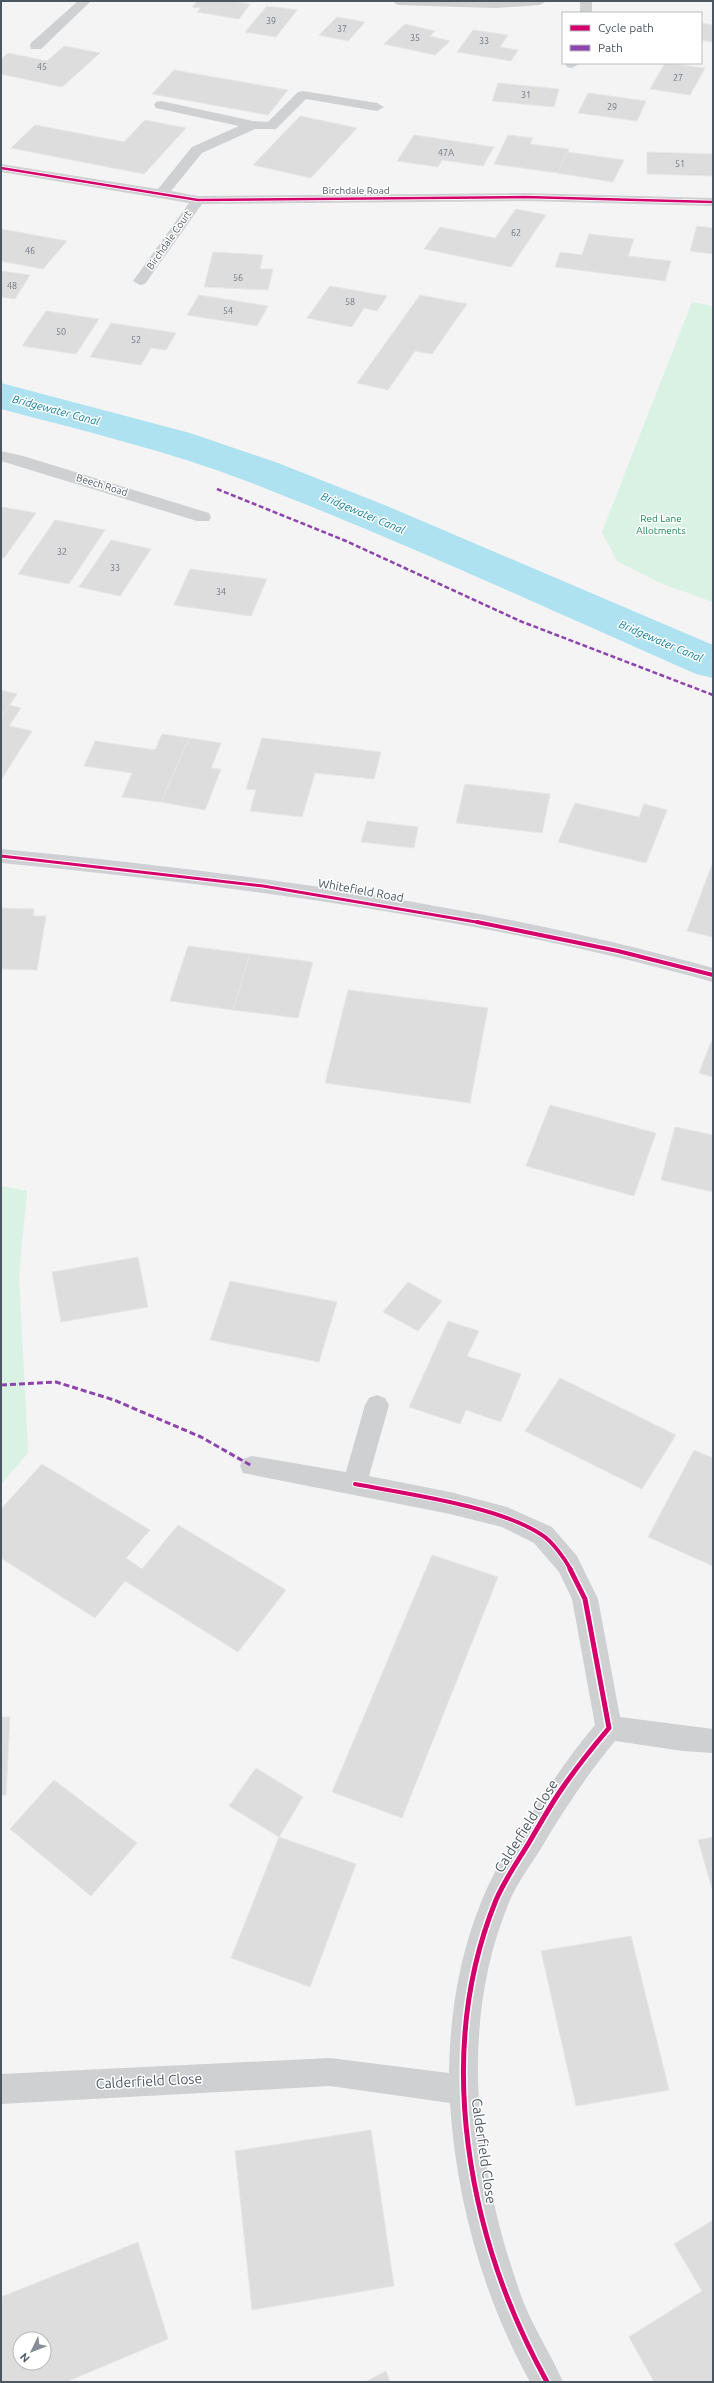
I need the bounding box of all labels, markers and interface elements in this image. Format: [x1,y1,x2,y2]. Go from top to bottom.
legend [562,12,702,64]
house number: 39 [266,16,276,26]
text: Cycle path [598,21,654,34]
house number: 37 [337,24,347,34]
house number: 35 [410,33,420,43]
house number: 33 [479,36,489,46]
text: Path [598,41,623,54]
house number: 45 [37,62,47,72]
house number: 27 [673,73,683,83]
house number: 31 [521,90,531,100]
house number: 29 [607,102,617,112]
house number: 47A [438,148,454,158]
house number: 51 [675,159,685,169]
street label: Birchdale Road [322,185,390,196]
street label: Birchdale Court [144,208,194,272]
house number: 62 [511,228,521,238]
house number: 46 [25,246,35,256]
house number: 56 [233,273,243,283]
house number: 48 [7,281,17,291]
house number: 58 [345,297,355,307]
house number: 54 [223,306,233,316]
house number: 50 [56,327,66,337]
house number: 52 [131,335,141,345]
water label: Bridgewater Canal [11,393,101,427]
street label: Beech Road [75,472,129,498]
water label: Bridgewater Canal [319,490,407,536]
park label: Red Lane Allotments [636,513,686,536]
house number: 32 [57,547,67,557]
house number: 33 [110,563,120,573]
house number: 34 [216,587,226,597]
water label: Bridgewater Canal [617,618,705,664]
street label: Whitefield Road [317,876,405,904]
street label: Calderfield Close [491,1777,561,1875]
street label: Calderfield Close [95,2070,203,2092]
street label: Calderfield Close [469,2097,499,2205]
north arrow [12,2331,52,2371]
text: N [17,2351,32,2365]

